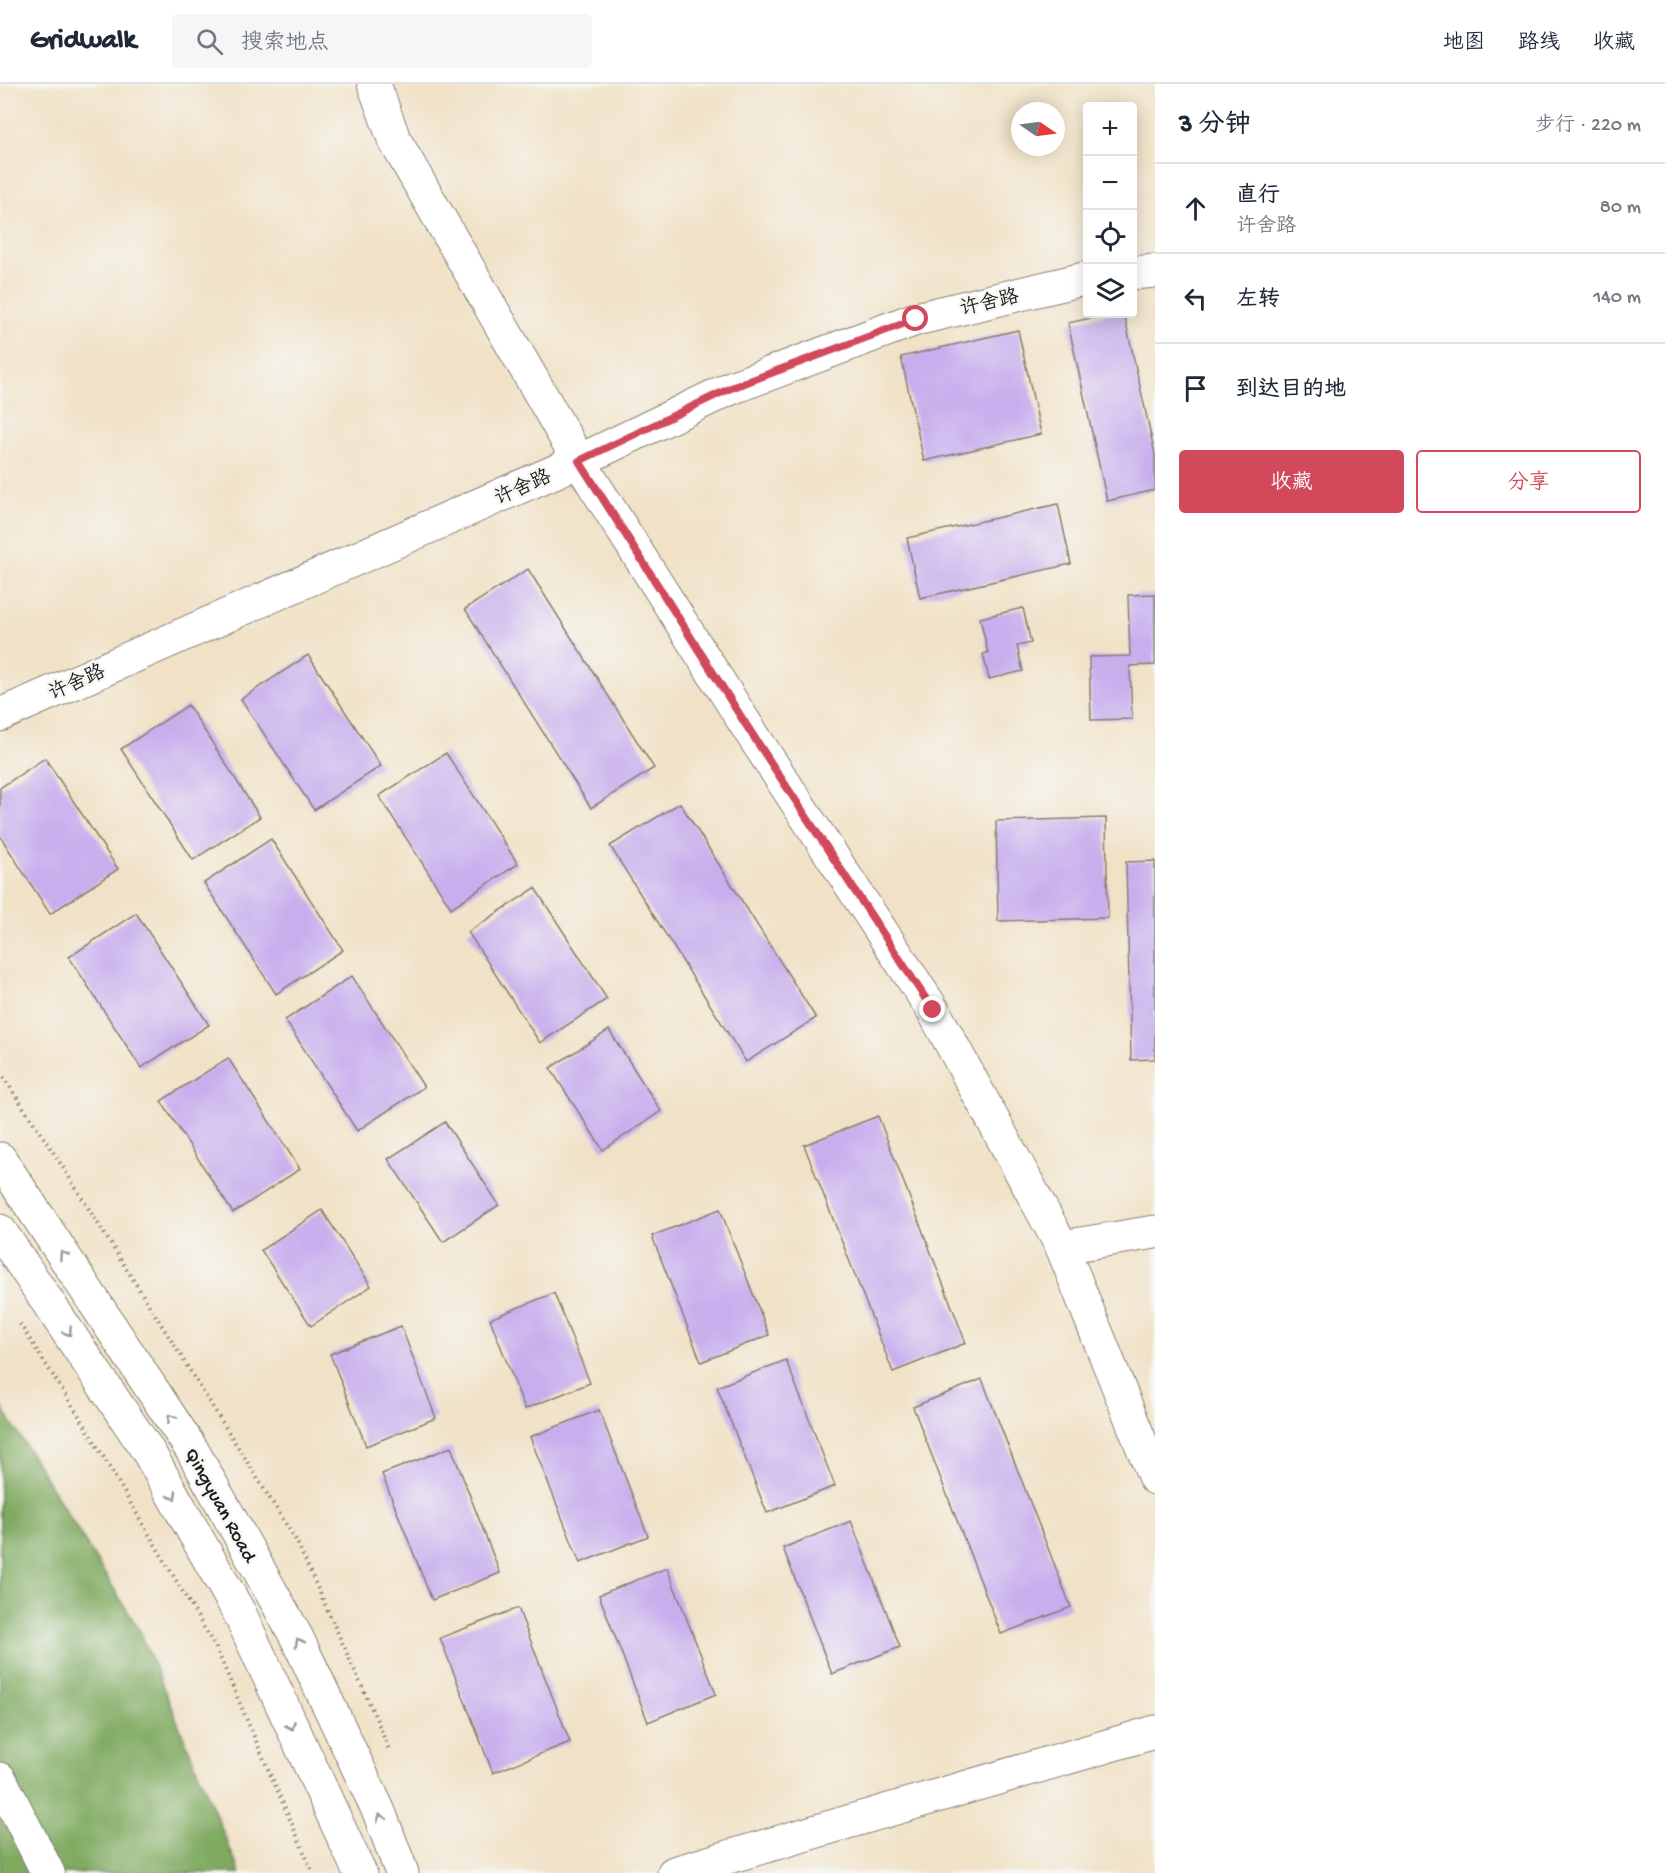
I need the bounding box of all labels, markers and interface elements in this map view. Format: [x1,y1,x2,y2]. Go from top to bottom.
search box [172,14,592,68]
text: Gridwalk [30,25,136,58]
icon: search [193,25,226,58]
text: 搜索地点 [241,31,329,57]
text: 地图 [1443,32,1485,57]
text: 路线 [1518,32,1560,57]
text: 收藏 [1593,32,1635,57]
north arrow [1011,102,1065,156]
map controls [1083,102,1137,318]
button: + [1083,102,1137,156]
text: 3 分钟 [1179,111,1251,142]
text: 步行 · 220 m [1535,115,1641,138]
button: − [1083,156,1137,210]
text: 直行 [1236,184,1280,210]
icon: ahead [1179,192,1212,225]
text: 80 m [1600,197,1641,220]
button: locate [1083,210,1137,264]
text: 许舍路 [1236,216,1296,239]
button: layers [1083,264,1137,318]
icon: left [1179,282,1212,315]
street label: 许舍路 [958,284,1023,322]
text: 140 m [1593,287,1641,310]
text: 左转 [1236,288,1280,314]
route start [902,305,928,331]
icon: arrive [1179,372,1212,405]
text: 到达目的地 [1236,378,1346,404]
button: 收藏 [1179,450,1404,513]
button: 分享 [1416,450,1641,513]
street label: 许舍路 [491,464,556,512]
street label: 许舍路 [45,659,110,707]
route end [919,996,945,1022]
one-way arrow [59,1251,71,1261]
one-way arrow [61,1326,72,1337]
one-way arrow [167,1413,178,1424]
street label: Qingyuan Road [178,1445,261,1569]
one-way arrow [166,1490,178,1500]
one-way arrow [294,1637,306,1648]
one-way arrow [283,1719,295,1730]
one-way arrow [376,1813,388,1824]

